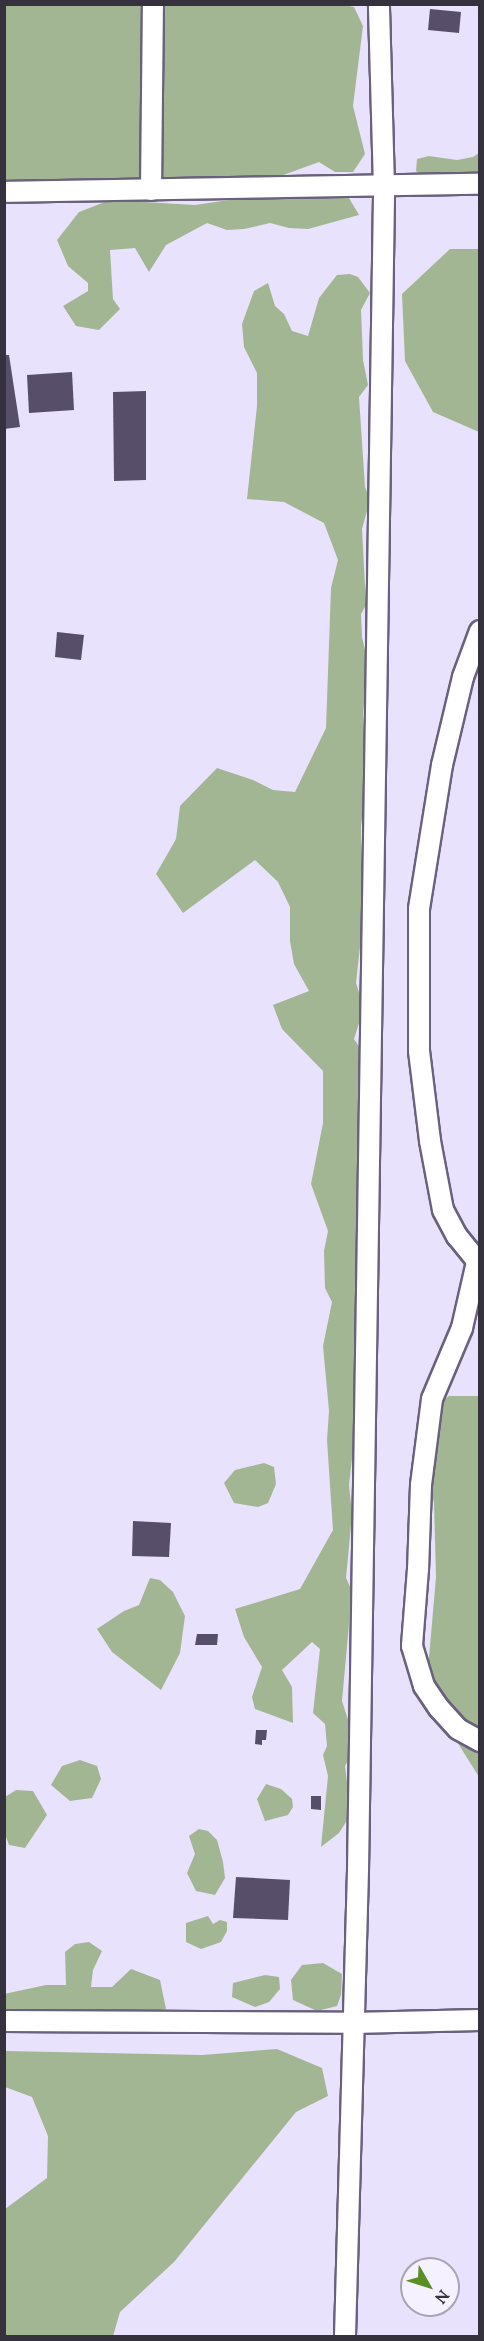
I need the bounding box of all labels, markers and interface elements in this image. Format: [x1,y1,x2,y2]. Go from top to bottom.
north arrow [400,2257,460,2317]
text: N [431,2286,454,2308]

